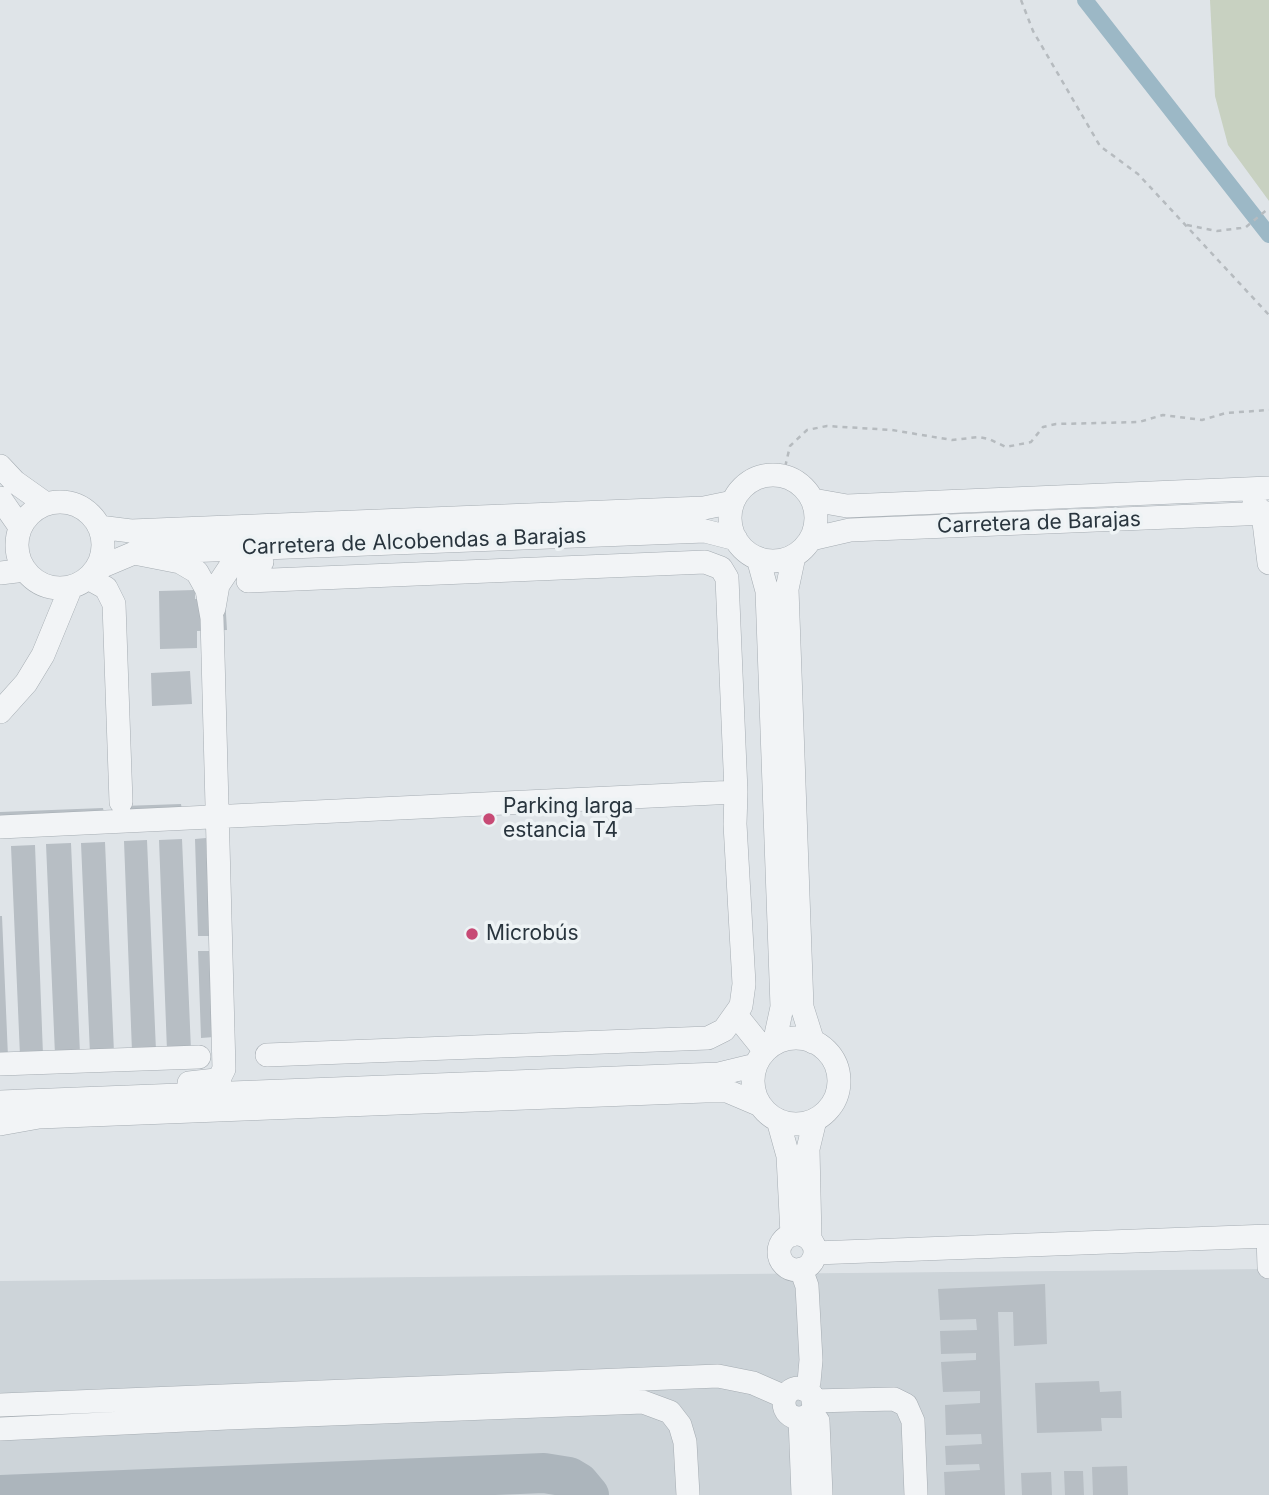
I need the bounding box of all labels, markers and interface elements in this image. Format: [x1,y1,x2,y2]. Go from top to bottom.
street label: Carretera de Barajas [937,507,1141,539]
street label: Carretera de Alcobendas a Barajas [241,523,587,561]
place label: Parking larga estancia T4 [503,794,633,844]
marker: Parking larga estancia T4 [481,811,497,827]
place label: Microbús [486,921,579,947]
marker: Microbús [464,926,480,942]

